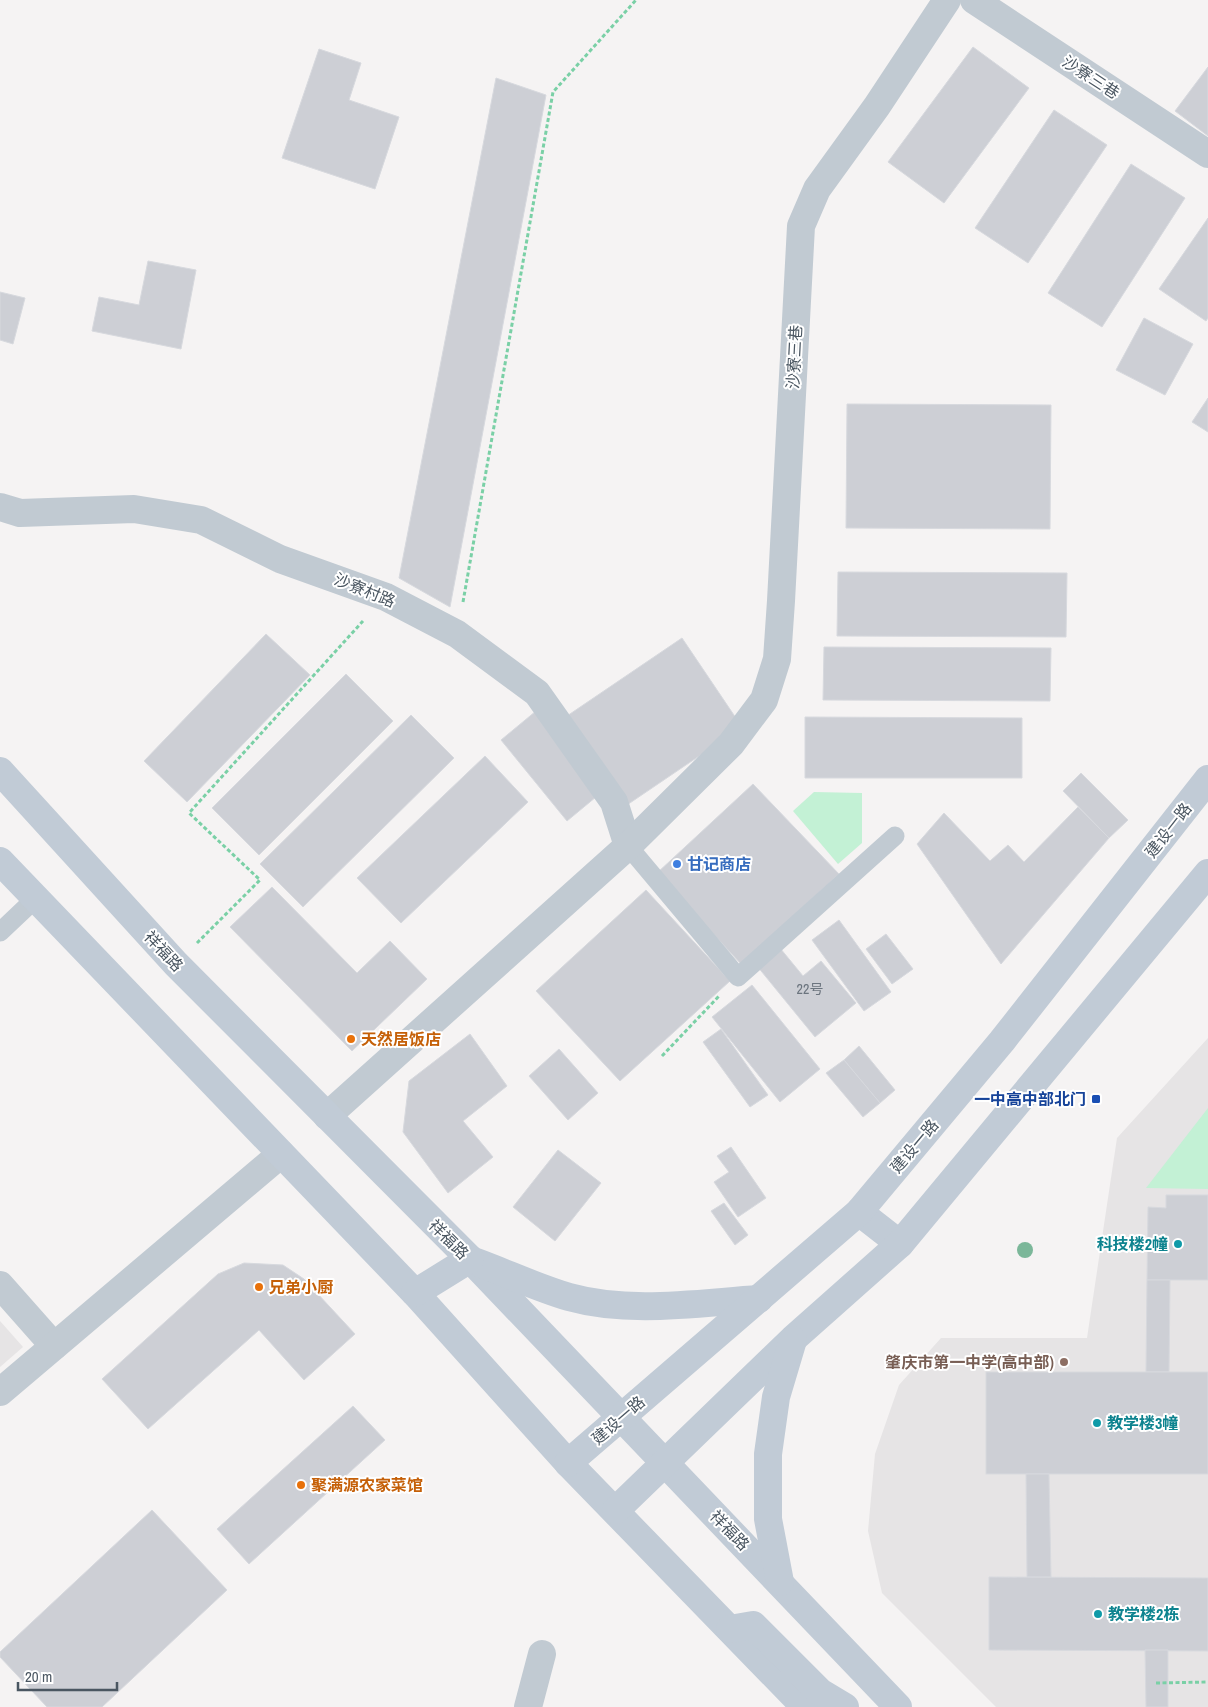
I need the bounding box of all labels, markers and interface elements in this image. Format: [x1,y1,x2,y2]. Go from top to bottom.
street label: 沙寮三巷 [1058,50,1124,104]
street label: 沙寮三巷 [781,324,807,390]
street label: 沙寮村路 [331,568,399,612]
street label: 建设一路 [1140,798,1196,862]
place label: 甘记商店 [687,853,751,875]
marker: 甘记商店 [671,858,683,870]
street label: 祥福路 [140,926,188,976]
house number: 22号 [797,980,823,998]
place label: 天然居饭店 [361,1028,441,1050]
marker: 天然居饭店 [345,1033,357,1045]
place label: 一中高中部北门 [974,1088,1086,1110]
marker: 一中高中部北门 [1090,1093,1102,1105]
street label: 建设一路 [885,1114,943,1178]
street label: 祥福路 [424,1214,474,1264]
place label: 科技楼2幢 [1097,1233,1168,1255]
marker: 科技楼2幢 [1172,1238,1184,1250]
place label: 兄弟小厨 [269,1276,333,1298]
marker: 兄弟小厨 [253,1281,265,1293]
place label: 肇庆市第一中学(高中部) [885,1351,1054,1373]
marker: 肇庆市第一中学(高中部) [1058,1356,1070,1368]
street label: 建设一路 [587,1391,649,1449]
place label: 教学楼3幢 [1107,1412,1178,1434]
marker: 教学楼3幢 [1091,1417,1103,1429]
place label: 聚满源农家菜馆 [311,1474,423,1496]
marker: 聚满源农家菜馆 [295,1479,307,1491]
street label: 祥福路 [705,1505,755,1555]
place label: 教学楼2栋 [1108,1603,1179,1625]
marker: 教学楼2栋 [1092,1608,1104,1620]
scale bar [18,1660,116,1692]
text: 20 m [25,1666,52,1687]

